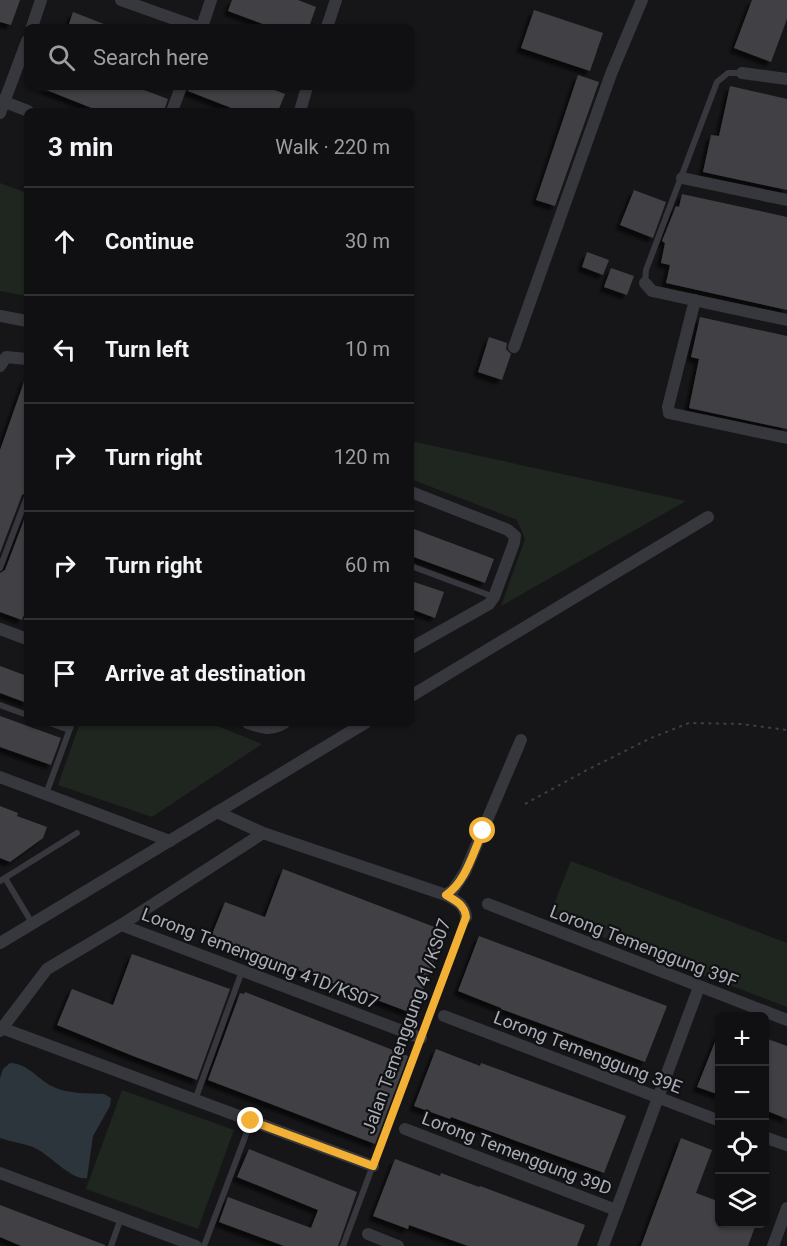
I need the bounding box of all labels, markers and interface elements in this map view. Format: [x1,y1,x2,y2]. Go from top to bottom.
search box [24,24,414,90]
icon: search [45,41,78,74]
text: Search here [93,45,209,70]
text: 3 min [48,132,113,162]
text: Walk · 220 m [275,135,390,159]
icon: ahead [48,225,81,258]
text: Continue [105,229,194,254]
text: 30 m [345,229,390,253]
icon: left [48,333,81,366]
text: Turn left [105,337,189,362]
text: 10 m [345,337,390,361]
icon: right [48,441,81,474]
text: Turn right [105,445,202,470]
text: 120 m [334,445,390,469]
icon: right [48,549,81,582]
text: Turn right [105,553,202,578]
text: 60 m [345,553,390,577]
icon: arrive [48,657,81,690]
text: Arrive at destination [105,661,306,686]
route start [469,817,495,843]
street label: Lorong Temenggung 39F [547,900,741,992]
street label: Lorong Temenggung 41D/KS07 [139,903,381,1013]
street label: Jalan Temenggung 41/KS07 [357,916,455,1136]
street label: Lorong Temenggung 39E [491,1006,685,1098]
map controls [715,1012,769,1228]
button: + [715,1012,769,1066]
button: − [715,1066,769,1120]
route end [237,1107,263,1133]
street label: Lorong Temenggung 39D [419,1107,615,1199]
button: locate [715,1120,769,1174]
button: layers [715,1174,769,1228]

